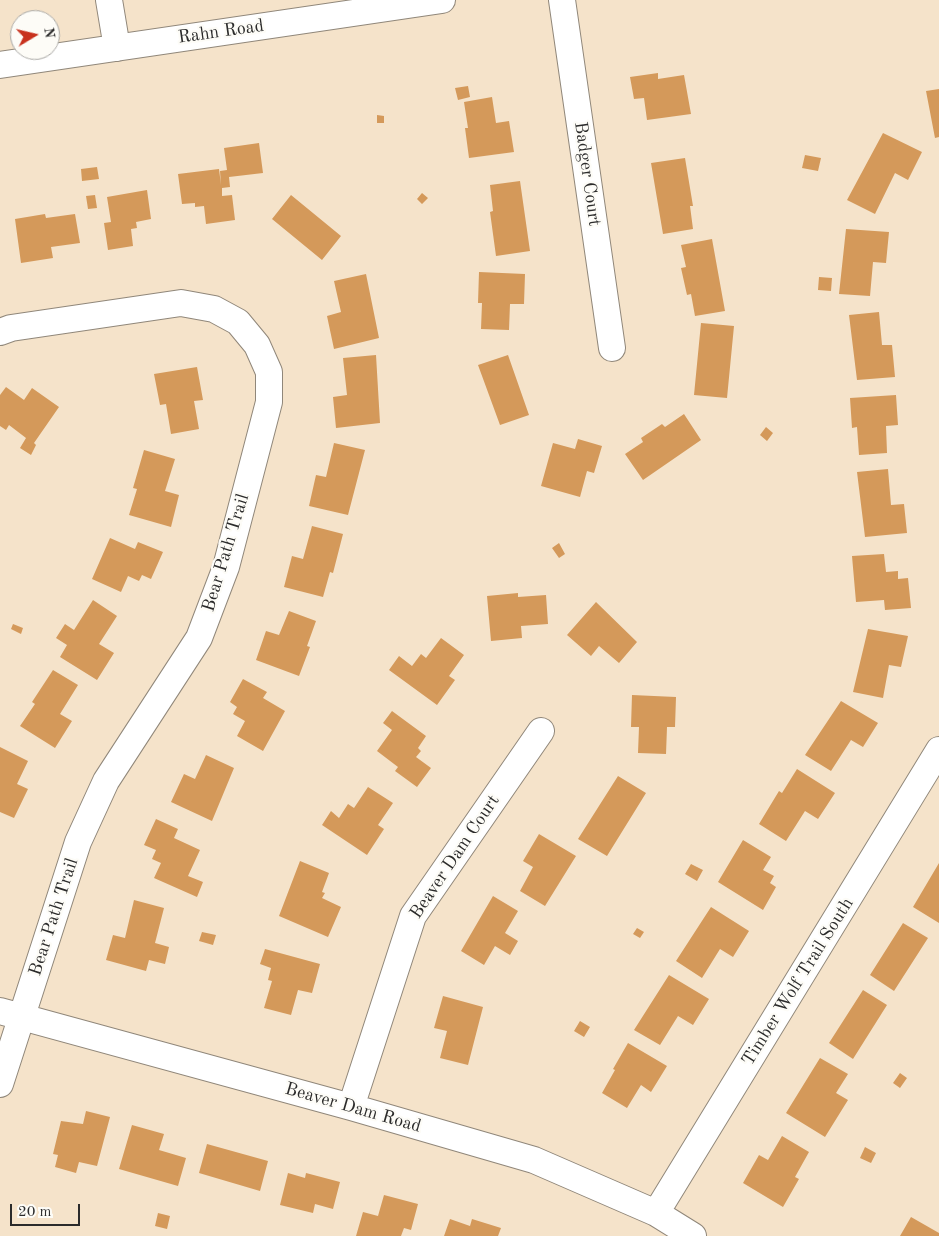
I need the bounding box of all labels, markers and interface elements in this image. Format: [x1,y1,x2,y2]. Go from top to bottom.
north arrow [10,10,60,60]
street label: Rahn Road [177,15,265,49]
text: N [41,26,57,39]
street label: Badger Court [569,120,605,228]
street label: Bear Path Trail [198,491,254,615]
street label: Beaver Dam Court [406,791,504,923]
street label: Bear Path Trail [25,855,83,979]
street label: Timber Wolf Trail South [737,894,859,1070]
street label: Beaver Dam Road [282,1078,424,1138]
scale bar [12,1194,82,1226]
text: 20 m [18,1205,52,1220]

